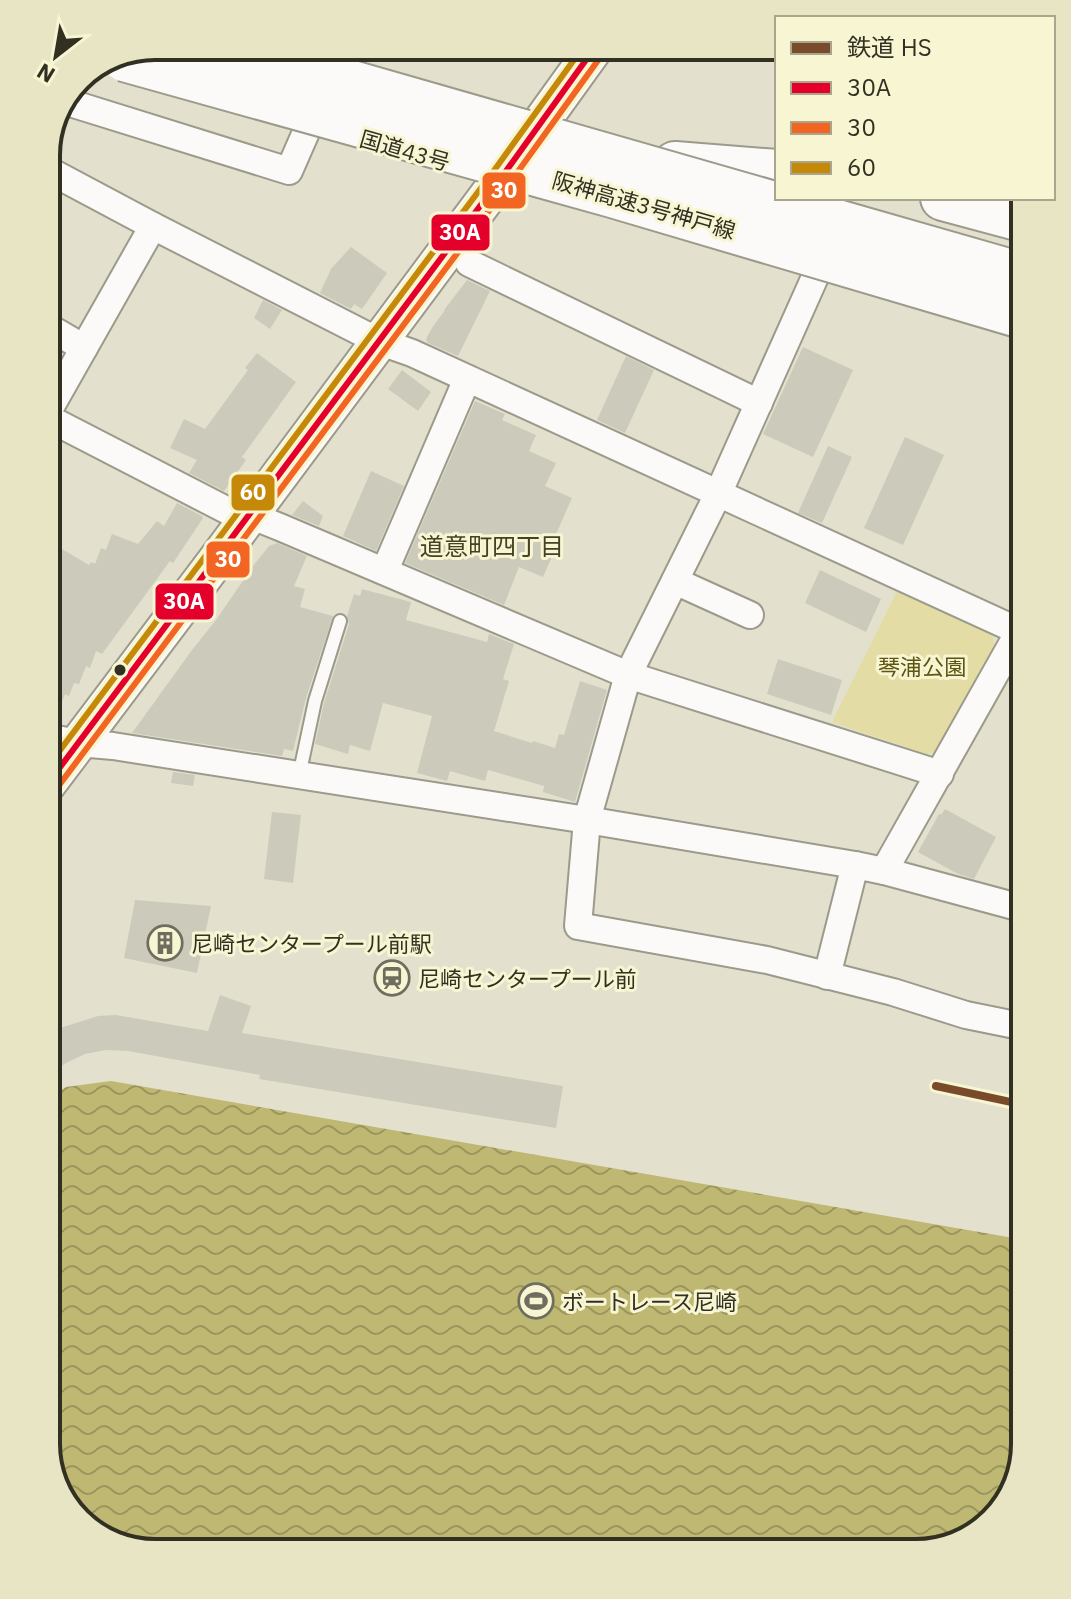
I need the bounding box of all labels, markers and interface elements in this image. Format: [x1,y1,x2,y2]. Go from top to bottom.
north arrow [16,16,96,96]
legend [775,16,1055,200]
text: 鉄道 HS [847,31,932,63]
text: N [31,57,60,90]
text: 30A [847,71,891,103]
text: 30 [847,111,876,143]
street label: 国道43号 [357,123,453,177]
text: 60 [847,151,876,183]
street label: 阪神高速3号神戸線 [549,165,739,245]
line badge: 30 [481,171,527,210]
text: 30 [491,175,517,204]
line badge: 30A [430,213,491,252]
text: 30A [439,217,481,246]
line badge: 60 [230,473,276,512]
text: 60 [240,477,266,506]
district label: 道意町四丁目 [420,530,564,562]
line badge: 30 [205,540,251,579]
text: 30 [215,544,241,573]
line badge: 30A [154,582,215,621]
text: 30A [163,586,205,615]
park label: 琴浦公園 [878,652,966,681]
unlabelled marker [112,662,128,678]
building icon: 尼崎センタープール前駅 [146,924,184,962]
place label: 尼崎センタープール前駅 [191,929,432,958]
station icon: 尼崎センタープール前 [373,959,411,997]
place label: 尼崎センタープール前 [418,964,637,993]
sports icon: ボートレース尼崎 [517,1282,555,1320]
place label: ボートレース尼崎 [562,1287,737,1316]

